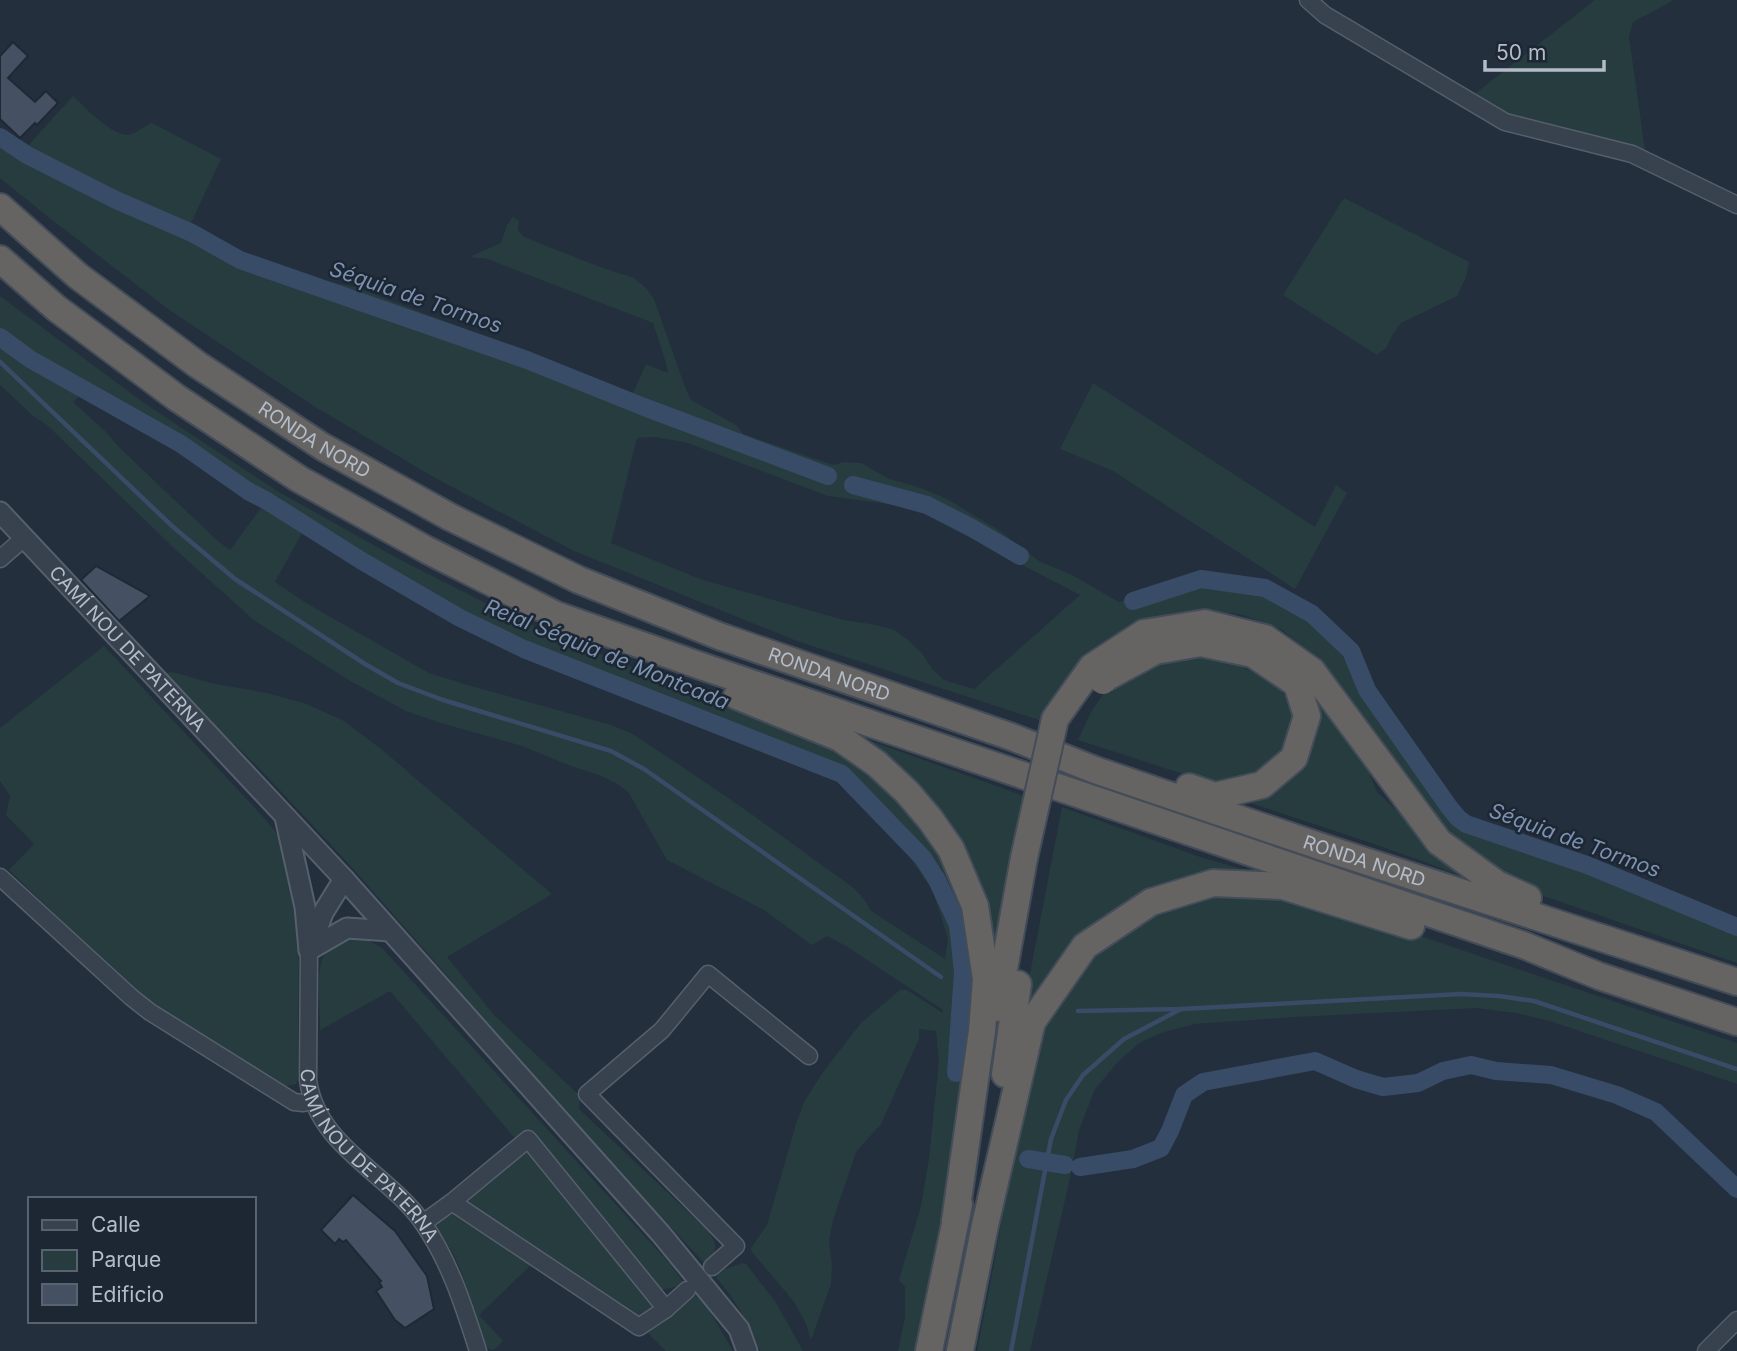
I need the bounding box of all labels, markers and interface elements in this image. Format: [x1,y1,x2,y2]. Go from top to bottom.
scale bar [1485,28,1604,72]
text: 50 m [1496,40,1546,65]
water label: Séquia de Tormos [327,256,505,338]
street label: RONDA NORD [254,396,375,482]
street label: CAMÍ NOU DE PATERNA [45,561,211,736]
water label: Reial Séquia de Montcada [481,593,733,715]
street label: RONDA NORD [765,642,893,706]
water label: Séquia de Tormos [1486,797,1664,883]
street label: RONDA NORD [1300,830,1429,891]
street label: CAMÍ NOU DE PATERNA [296,1069,444,1246]
legend [28,1197,256,1323]
text: Calle [91,1212,141,1237]
text: Parque [91,1247,161,1272]
text: Edificio [91,1282,164,1307]

